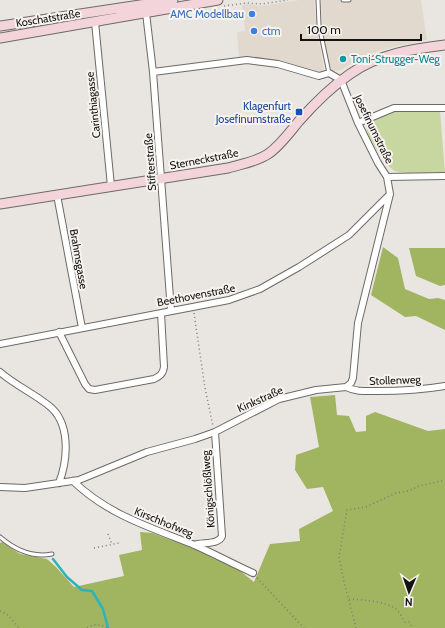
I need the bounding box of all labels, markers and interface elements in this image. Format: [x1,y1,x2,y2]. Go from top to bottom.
street label: Koschatstraße [15,6,82,30]
place label: AMC Modellbau [170,7,244,21]
marker: AMC Modellbau [247,9,257,19]
scale bar [301,16,421,42]
text: 100 m [307,22,341,37]
place label: ctm [262,24,281,38]
marker: ctm [249,26,259,36]
place label: Toni-Strugger-Weg [351,52,440,66]
marker: Toni-Strugger-Weg [338,54,348,64]
street label: Carinthiagasse [83,71,103,139]
street label: Josefinumstraße [351,91,397,166]
place label: Klagenfurt Josefinumstraße [215,99,291,126]
marker: Klagenfurt Josefinumstraße [294,107,304,117]
street label: Stifterstraße [141,132,159,191]
street label: Sterneckstraße [168,145,240,173]
street label: Brahmsgasse [67,228,91,291]
street label: Beethovenstraße [156,280,237,309]
street label: Stollenweg [369,372,422,388]
street label: Kinkstraße [235,383,285,415]
street label: Königschlößlweg [198,449,218,528]
street label: Kirschhofweg [132,504,196,540]
north arrow [389,572,429,612]
text: N [405,595,413,609]

